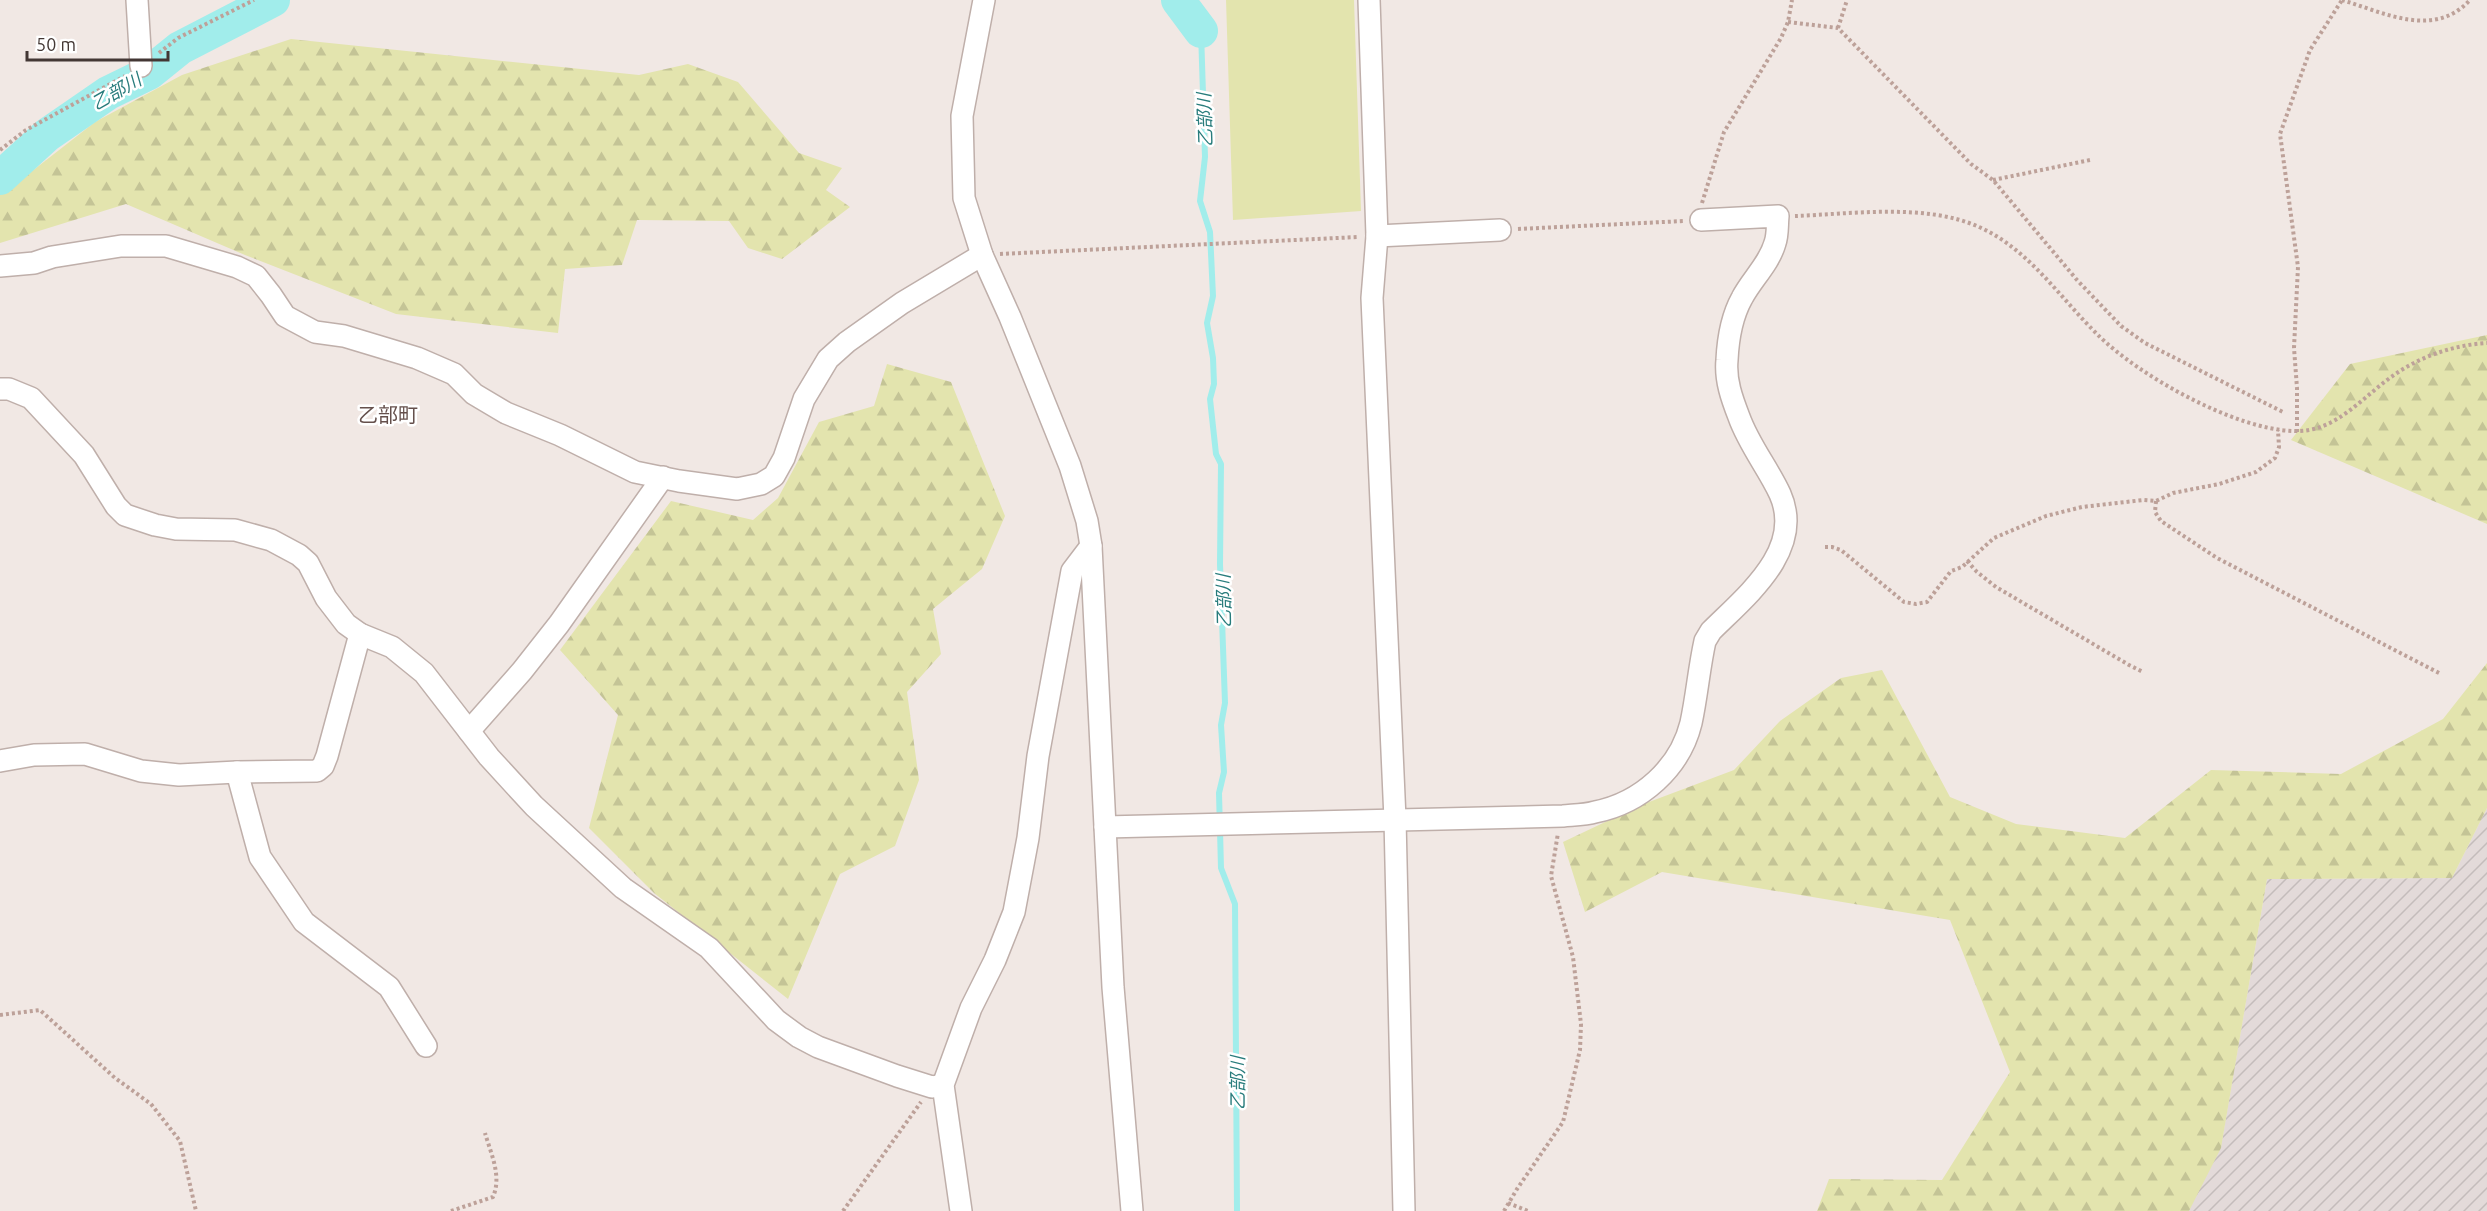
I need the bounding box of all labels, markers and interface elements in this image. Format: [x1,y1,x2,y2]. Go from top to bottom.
scale bar [27,24,168,62]
text: 50 m [36,34,76,54]
water label: 乙部川 [88,68,146,113]
water label: 乙部川 [1193,91,1215,147]
district label: 乙部町 [358,403,418,426]
water label: 乙部川 [1212,572,1233,628]
water label: 乙部川 [1227,1054,1247,1110]

